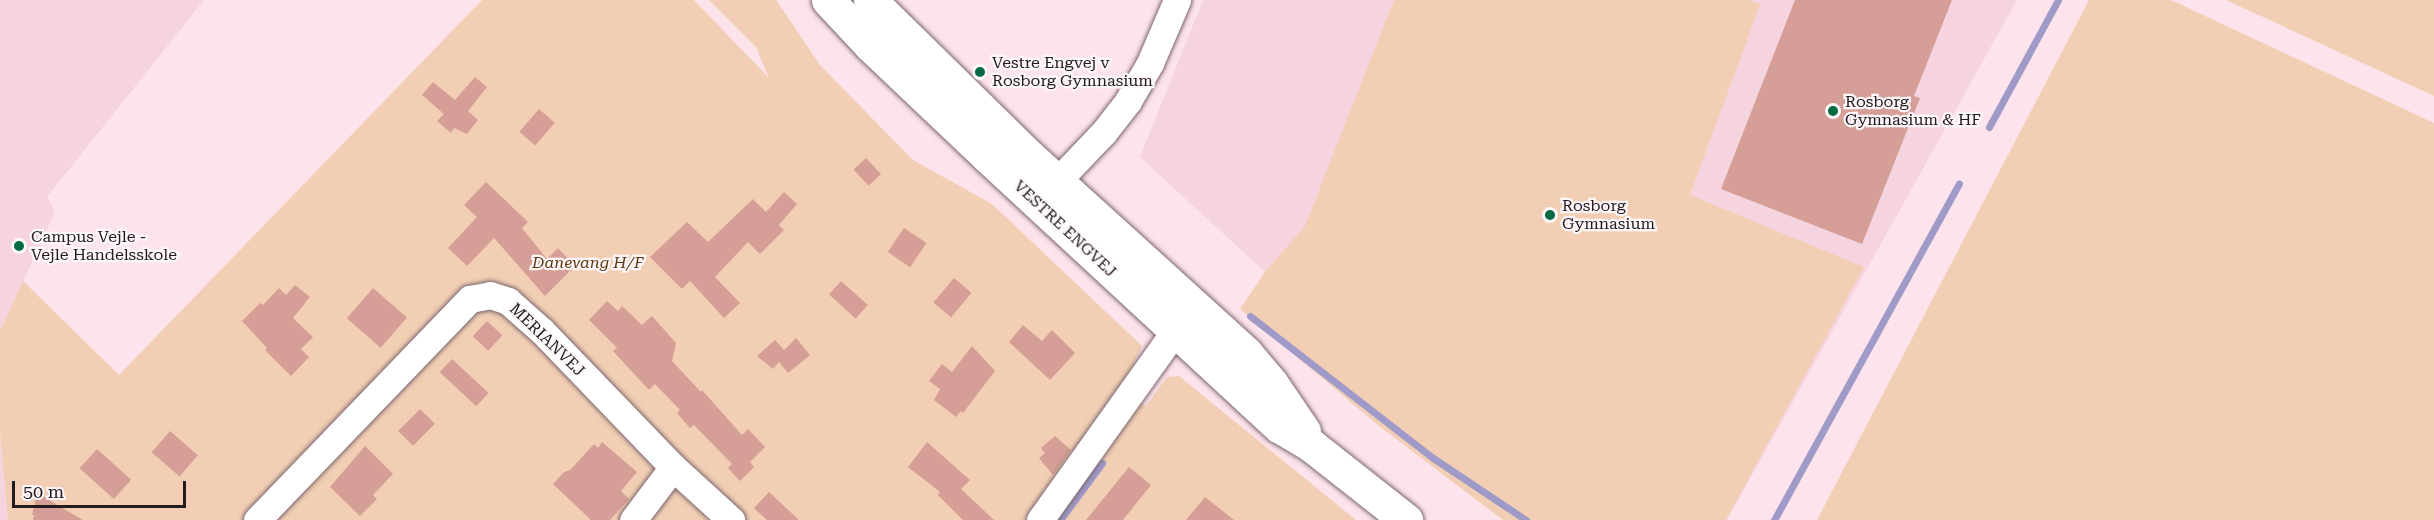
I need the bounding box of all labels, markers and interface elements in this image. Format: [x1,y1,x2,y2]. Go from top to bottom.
place label: Vestre Engvej v Rosborg Gymnasium [992,53,1153,91]
marker: Vestre Engvej v Rosborg Gymnasium [973,65,987,79]
place label: Rosborg Gymnasium & HF [1845,92,1981,130]
marker: Rosborg Gymnasium & HF [1826,104,1840,118]
street label: VESTRE ENGVEJ [1010,177,1120,281]
place label: Rosborg Gymnasium [1562,196,1655,234]
marker: Rosborg Gymnasium [1543,208,1557,222]
place label: Campus Vejle - Vejle Handelsskole [31,227,177,265]
marker: Campus Vejle - Vejle Handelsskole [12,239,26,253]
park label: Danevang H/F [532,253,644,273]
street label: MERIANVEJ [505,299,589,381]
scale bar [15,469,189,507]
text: 50 m [23,481,64,502]

